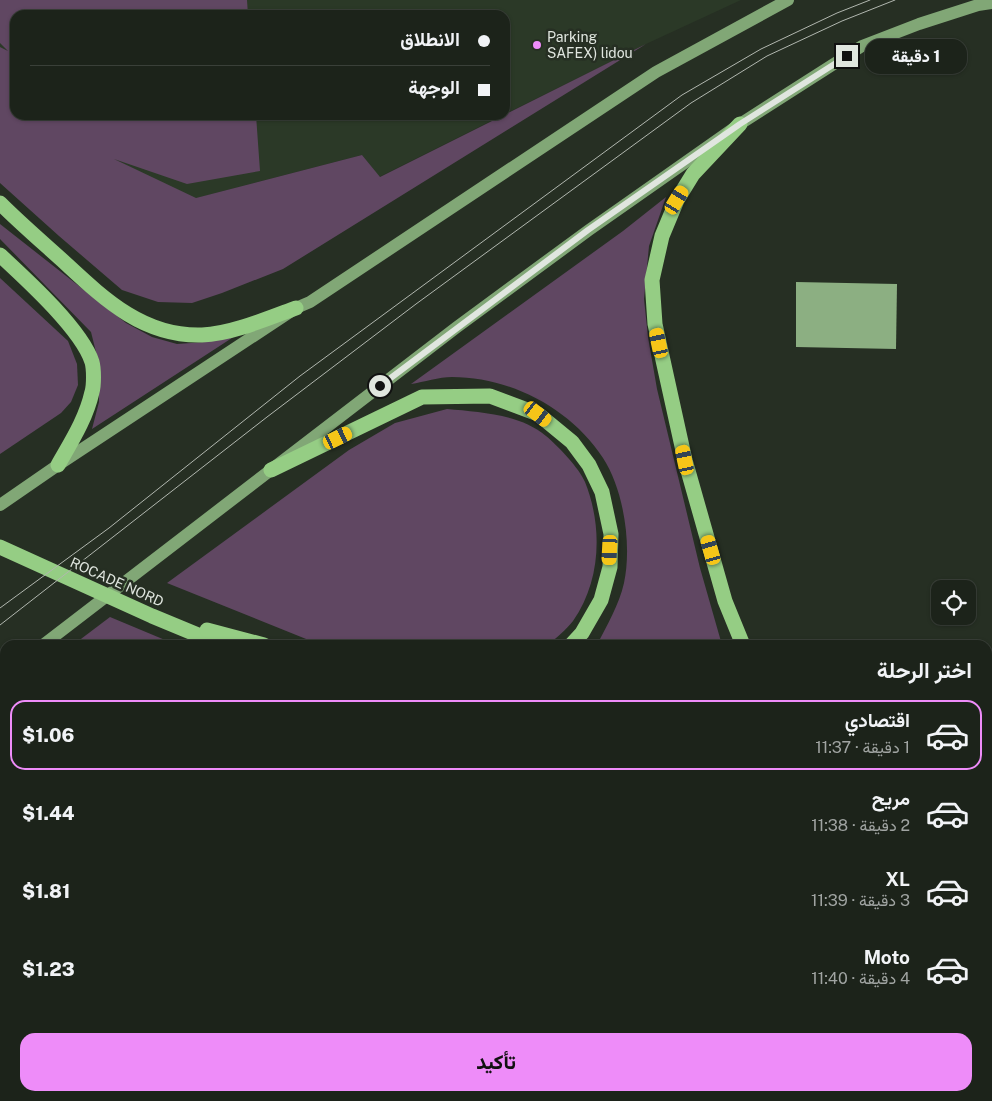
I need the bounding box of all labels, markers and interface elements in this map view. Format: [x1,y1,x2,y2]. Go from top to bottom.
text: الانطلاق [400,28,460,50]
place label: Parking SAFEX) lidou [547,29,633,61]
callout: 1 دقيقة [864,38,967,74]
marker: Parking SAFEX) lidou [531,39,543,51]
route end [836,45,858,67]
text: 1 دقيقة [892,47,940,66]
text: الوجهة [408,76,460,98]
car [662,183,691,217]
car [648,327,669,359]
route start [369,375,391,397]
car [521,399,554,429]
car [321,425,354,451]
car [674,444,695,476]
car [699,534,722,566]
car [601,535,618,565]
street label: ROCADE NORD [68,554,166,610]
map controls [931,580,976,625]
button: locate [931,580,976,625]
text: اختر الرحلة [877,657,972,683]
text: اقتصادي [845,709,910,731]
icon: car [925,713,970,758]
text: $1.06 [22,724,74,746]
text: 1 دقيقة · 11:37 [815,738,910,757]
text: مريح [872,787,910,809]
icon: car [925,791,970,836]
text: $1.44 [22,802,74,824]
text: 2 دقيقة · 11:38 [811,816,910,835]
text: XL [885,868,910,890]
icon: car [925,869,970,914]
text: $1.81 [22,880,70,902]
text: 3 دقيقة · 11:39 [811,891,910,910]
text: Moto [864,946,910,968]
icon: car [925,947,970,992]
text: $1.23 [22,958,75,980]
text: 4 دقيقة · 11:40 [811,969,910,988]
button: تأكيد [20,1033,972,1091]

